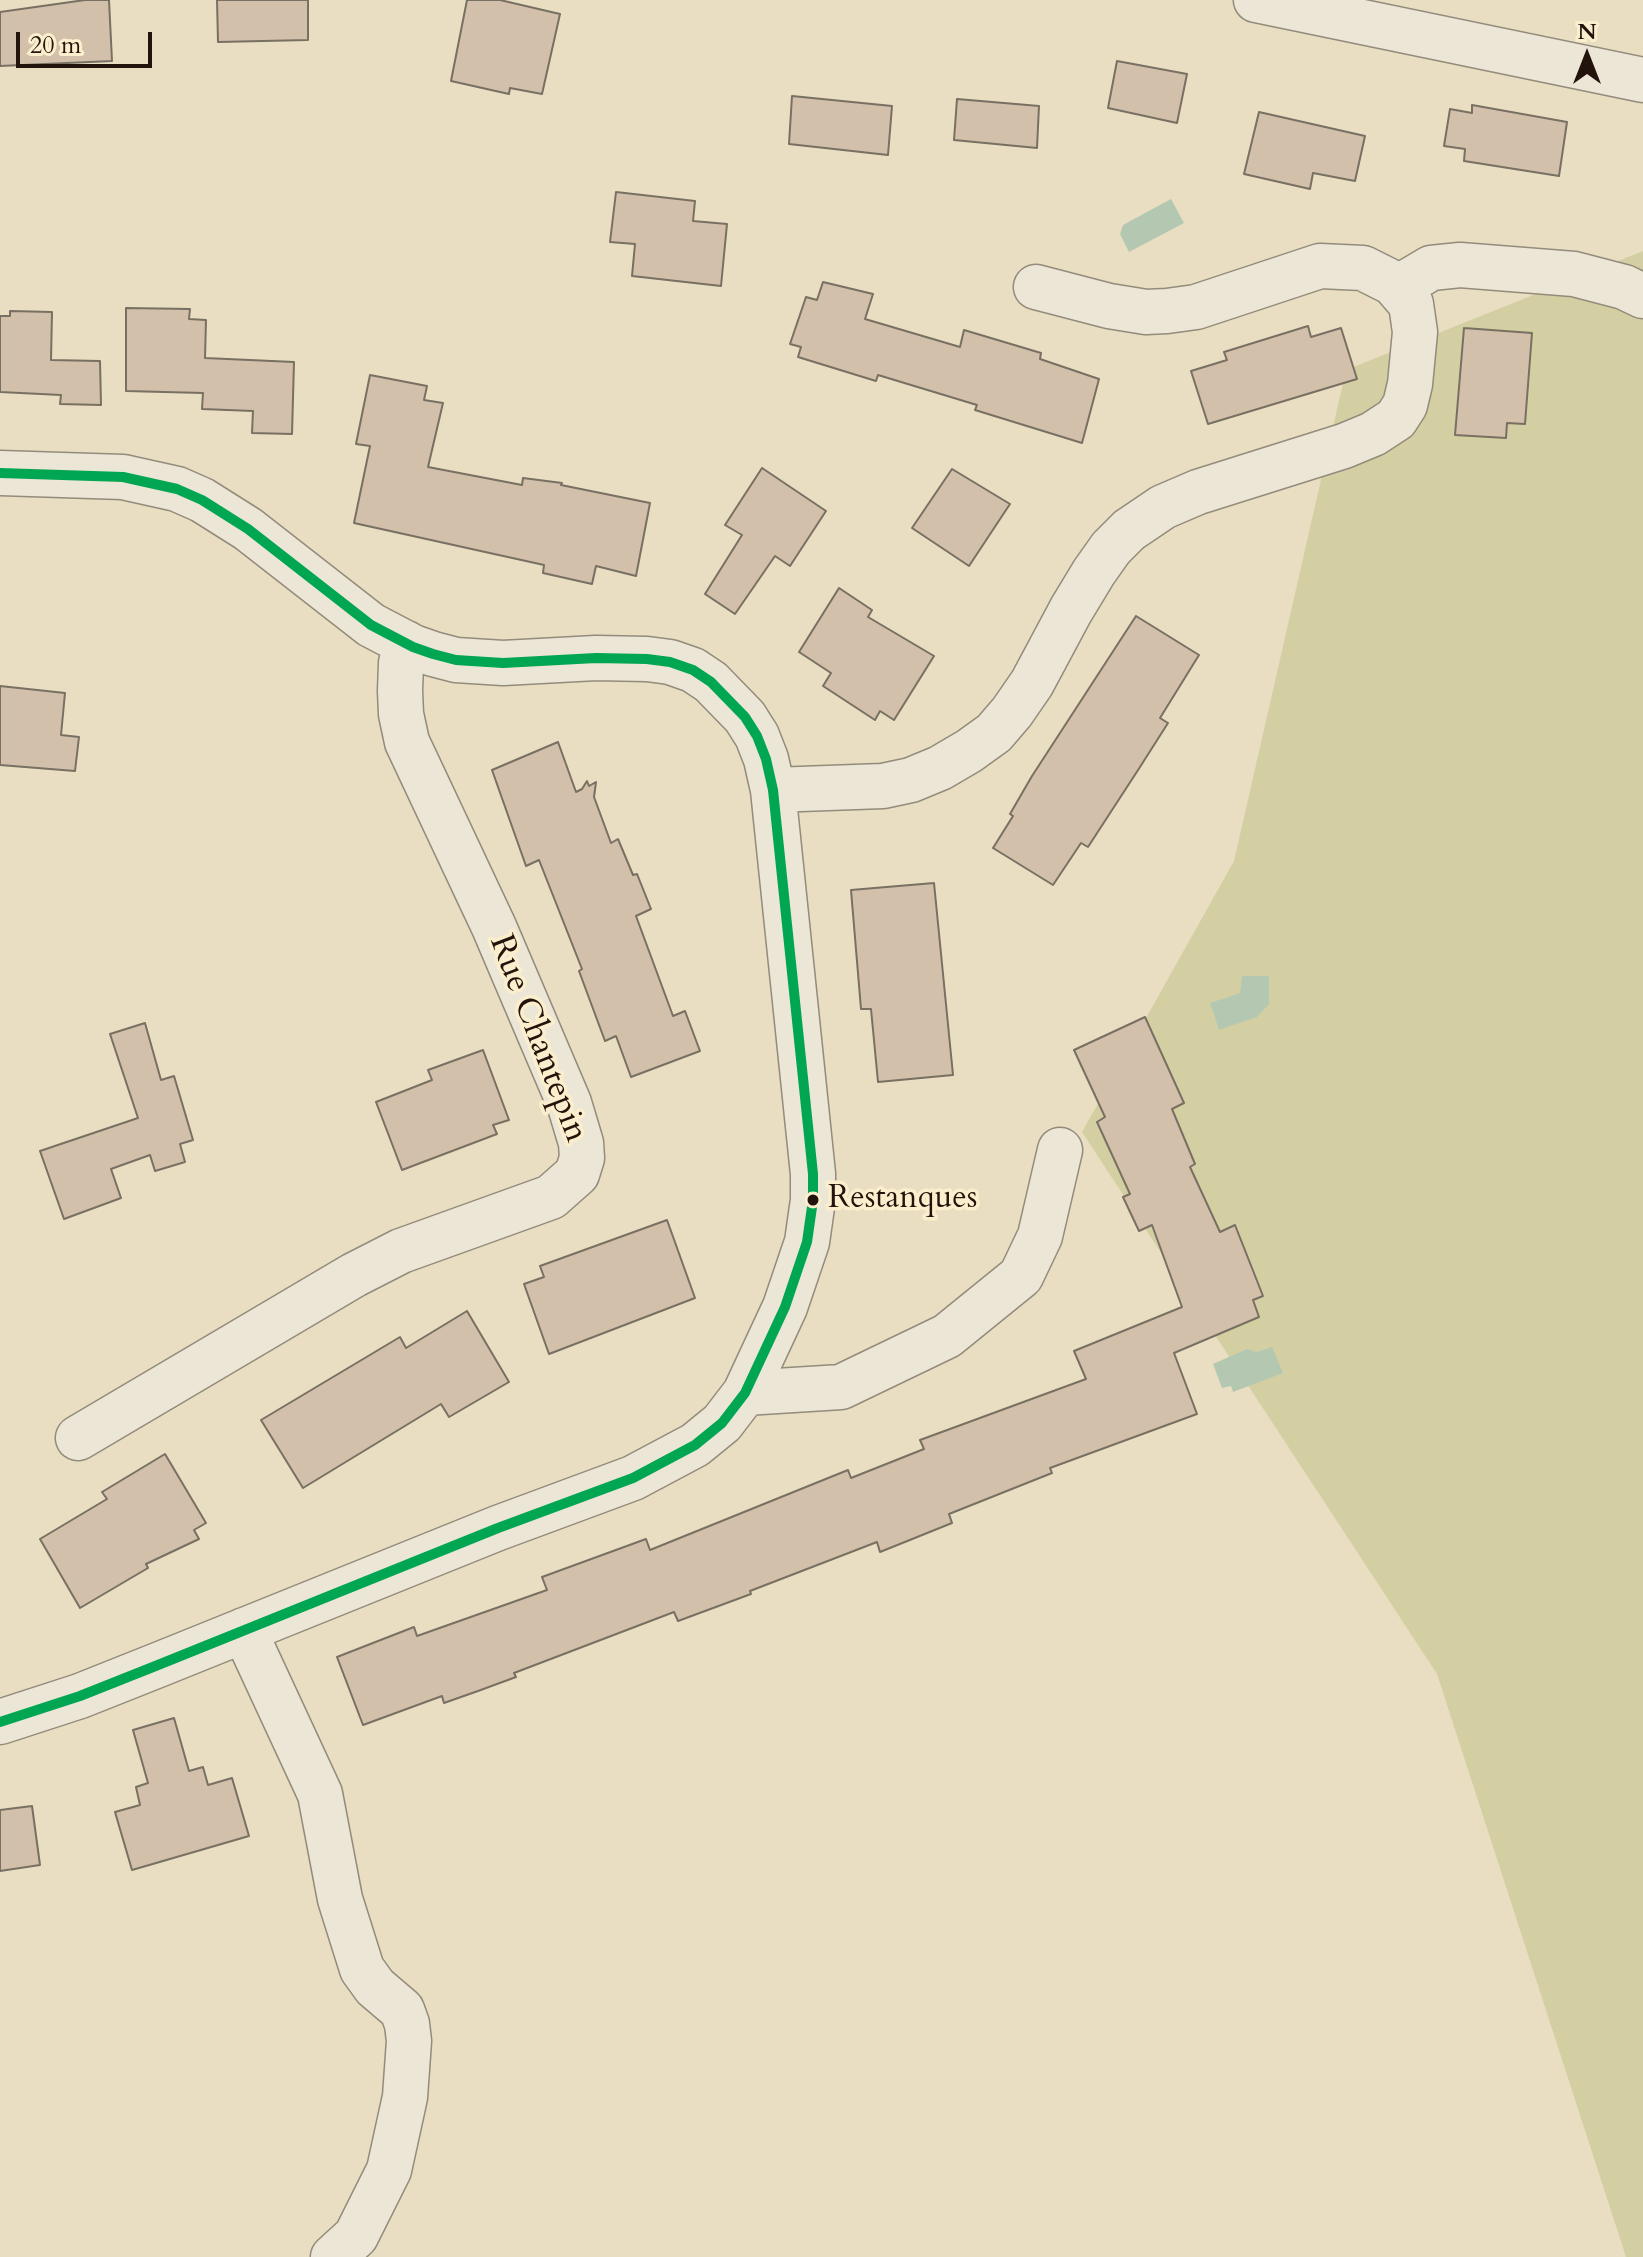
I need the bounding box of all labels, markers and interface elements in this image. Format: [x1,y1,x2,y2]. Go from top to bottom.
scale bar [20,16,156,66]
north arrow [1547,16,1627,96]
text: N [1577,17,1597,47]
text: 20 m [30,29,81,62]
street label: Rue Chantepin [479,930,595,1148]
place label: Restanques [828,1181,977,1219]
marker: Restanques [805,1192,821,1208]

